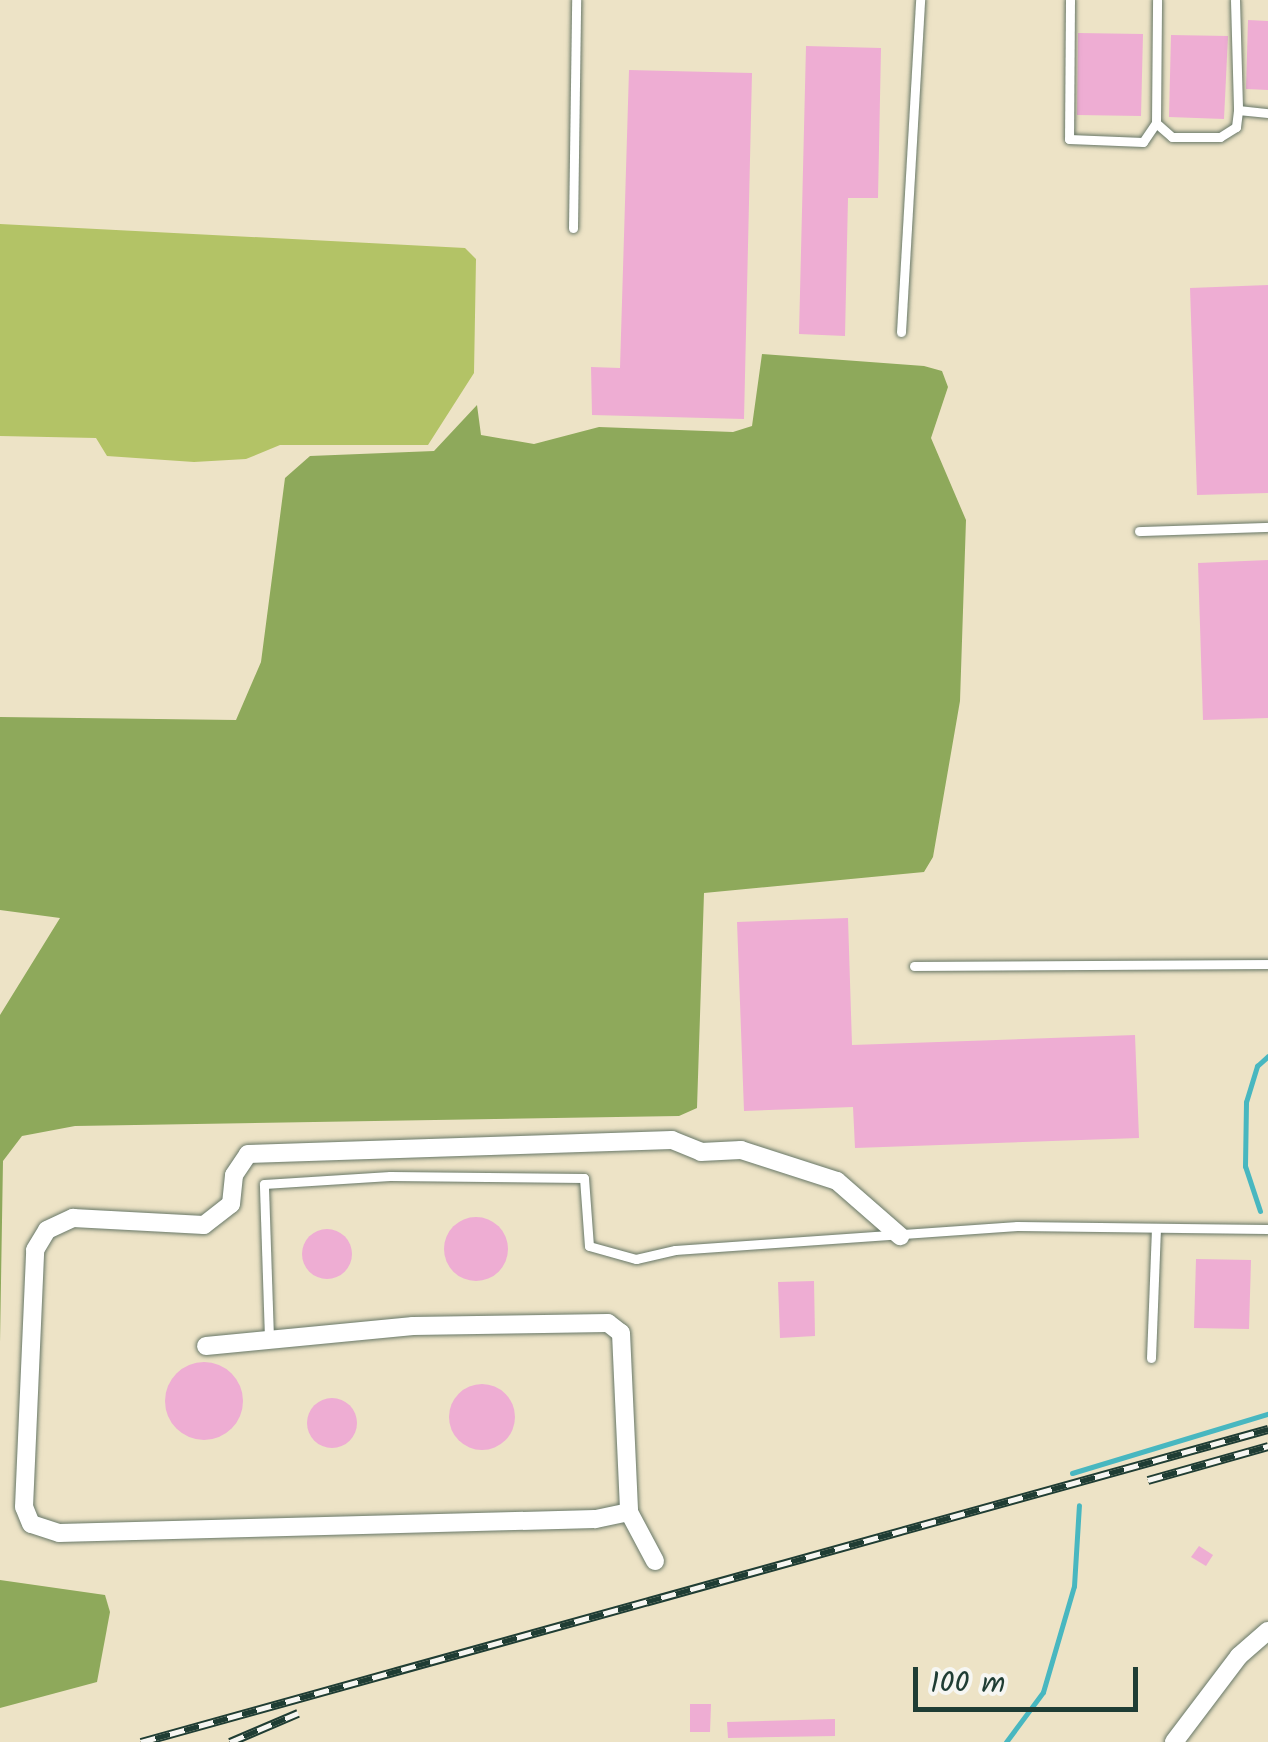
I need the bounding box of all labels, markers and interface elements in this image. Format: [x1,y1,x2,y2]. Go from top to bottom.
scale bar [918,1647,1143,1709]
text: 100 m [930,1660,1005,1708]

